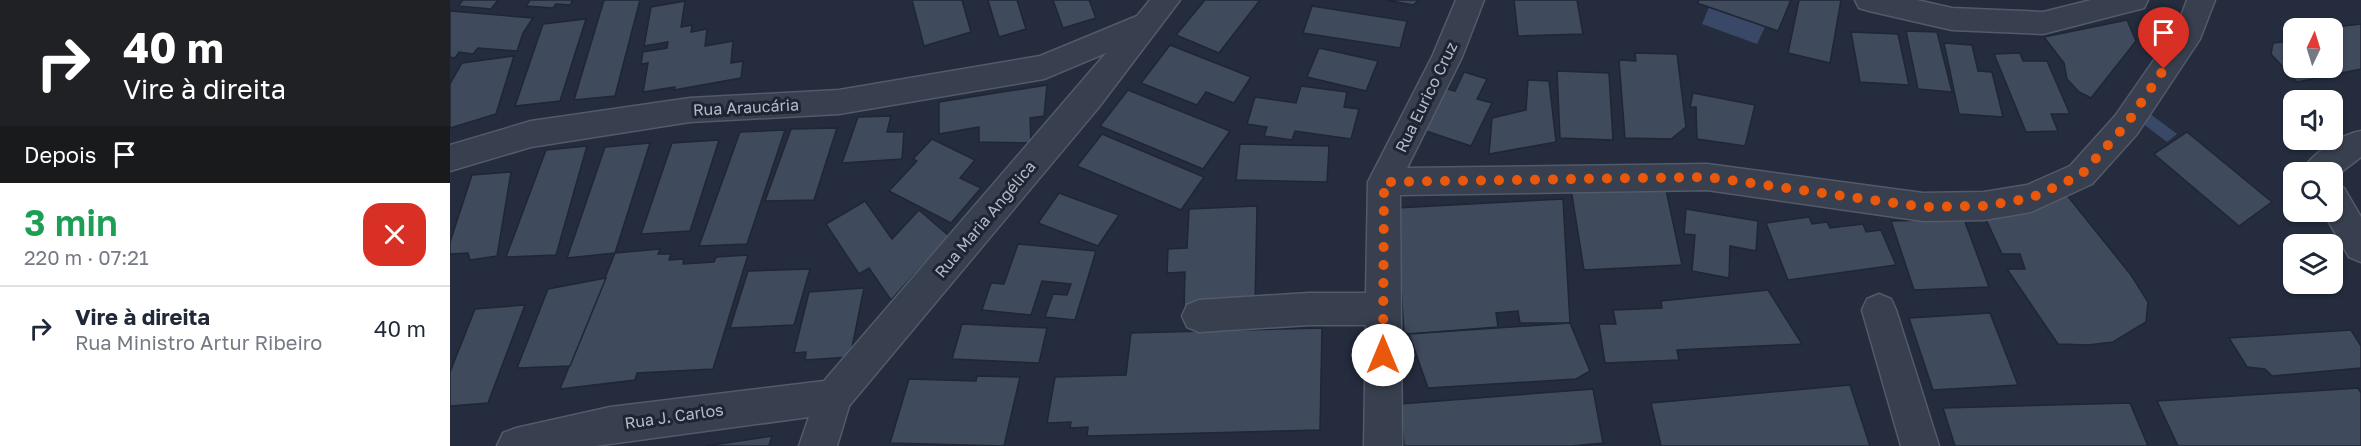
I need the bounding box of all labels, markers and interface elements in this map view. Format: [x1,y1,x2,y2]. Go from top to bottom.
pin [2138,7,2189,69]
icon: arrive [2147,16,2180,49]
north arrow [2283,18,2343,78]
map controls [2283,18,2343,294]
text: 40 m [123,22,224,72]
icon: right [24,24,102,102]
street label: Rua Eurico Cruz [1391,38,1461,156]
text: Vire à direita [123,73,286,105]
button: sound [2283,90,2343,150]
street label: Rua Araucária [692,94,800,120]
icon: arrive [108,138,141,171]
text: Depois [24,141,96,168]
street label: Rua Maria Angélica [930,156,1040,282]
button: search [2283,162,2343,222]
text: 3 min [24,201,118,244]
button: close [363,203,426,266]
button: layers [2283,234,2343,294]
text: 220 m · 07:21 [24,245,149,269]
text: Vire à direita [75,303,210,330]
icon: right [24,312,57,345]
text: 40 m [374,315,426,342]
position arrow [1351,323,1415,387]
text: Rua Ministro Artur Ribeiro [75,330,322,354]
street label: Rua J. Carlos [623,399,725,433]

